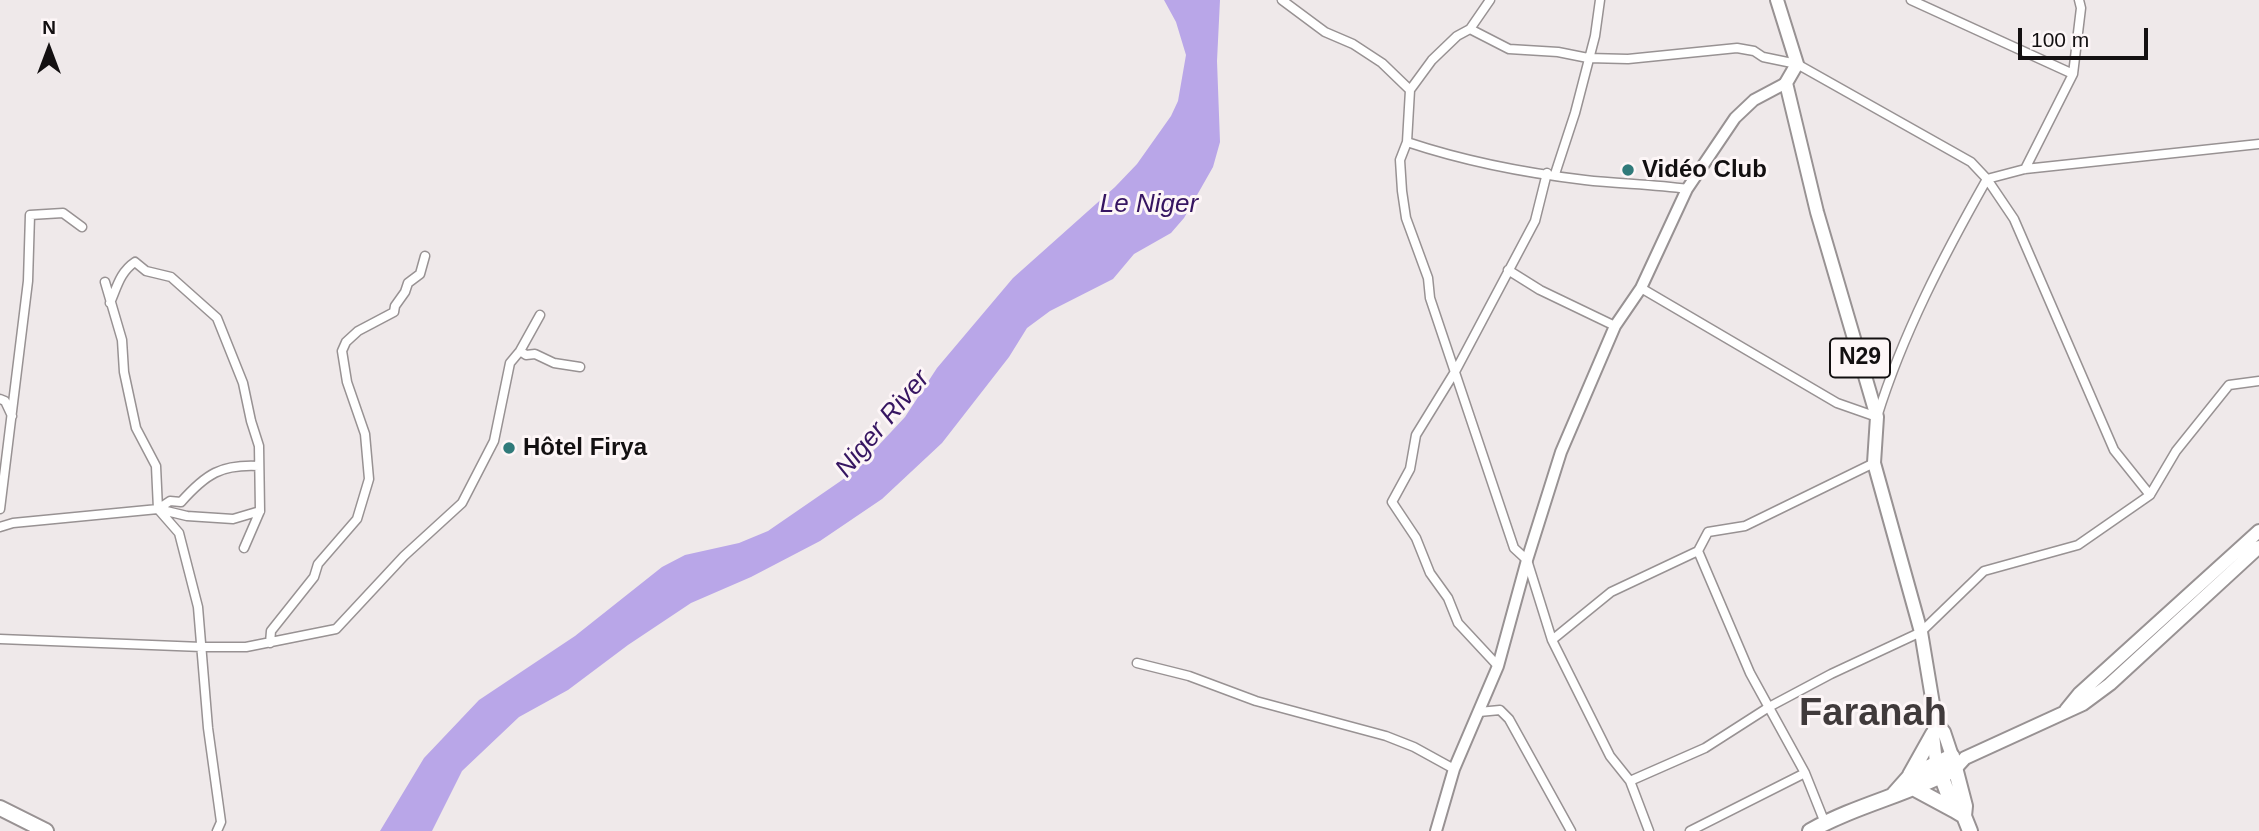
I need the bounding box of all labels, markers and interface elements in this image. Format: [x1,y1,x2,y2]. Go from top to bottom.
north arrow [14,14,84,84]
scale bar [2021,14,2150,58]
text: N [42,17,56,38]
text: 100 m [2031,28,2089,51]
place label: Vidéo Club [1642,156,1767,184]
marker: Vidéo Club [1620,162,1636,178]
water label: Le Niger [1100,189,1198,221]
road number: N29 [1830,338,1890,378]
water label: Niger River [829,364,937,484]
place label: Hôtel Firya [523,434,647,462]
marker: Hôtel Firya [501,440,517,456]
district label: Faranah [1799,692,1947,738]

